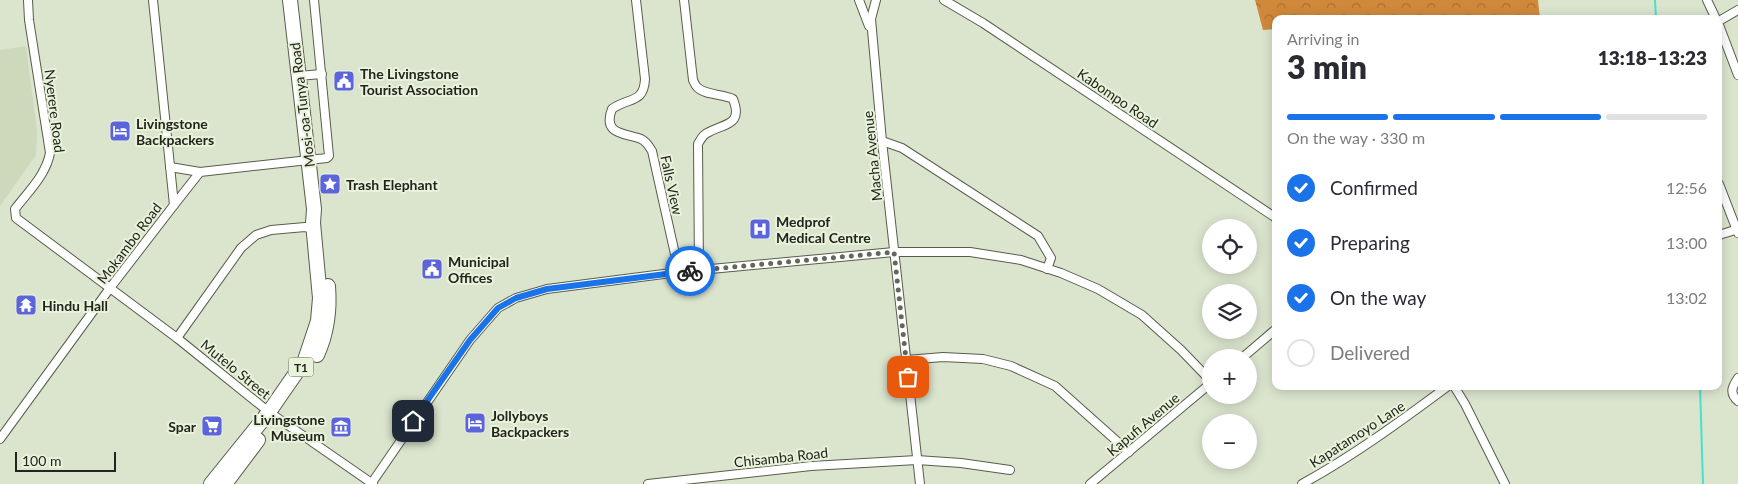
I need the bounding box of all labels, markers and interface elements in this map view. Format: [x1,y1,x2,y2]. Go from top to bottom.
text: Arriving in [1287,29,1360,48]
street label: Mosi-oa-Tunya Road [286,42,318,168]
text: 13:18–13:23 [1598,46,1707,69]
text: 3 min [1287,47,1367,86]
place label: The Livingstone Tourist Association [360,65,478,98]
street label: Kabompo Road [1074,65,1162,131]
street label: Nyerere Road [41,68,69,154]
public building icon: The Livingstone Tourist Association [332,69,356,93]
street label: Macha Avenue [859,110,885,202]
place label: Livingstone Backpackers [136,115,214,148]
hotel icon: Livingstone Backpackers [108,119,132,143]
text: On the way · 330 m [1287,128,1425,147]
street label: Falls View [657,153,687,217]
place icon: Trash Elephant [318,172,342,196]
icon: check [1287,174,1315,202]
place label: Trash Elephant [346,176,438,193]
text: Confirmed [1330,176,1418,199]
text: 12:56 [1666,178,1707,197]
street label: Mokambo Road [93,199,165,287]
place label: Medprof Medical Centre [776,213,871,246]
hospital icon: Medprof Medical Centre [748,217,772,241]
map controls [1202,219,1257,469]
button: locate [1202,219,1257,274]
icon: check [1287,229,1315,257]
text: Preparing [1330,231,1410,254]
text: 13:00 [1666,233,1707,252]
courier [665,246,715,296]
place label: Municipal Offices [448,253,509,286]
public building icon: Municipal Offices [420,257,444,281]
icon: bike [676,257,704,285]
button: layers [1202,284,1257,339]
icon: check [1287,284,1315,312]
text: On the way [1330,286,1426,309]
text: 13:02 [1666,288,1707,307]
temple icon: Hindu Hall [14,293,38,317]
place label: Hindu Hall [42,297,108,314]
street label: Mutelo Street [198,336,274,402]
text: Delivered [1330,341,1410,364]
button: + [1202,349,1257,404]
pin [887,356,929,398]
road number: T1 [288,358,314,377]
icon: bag [894,363,922,391]
street label: Kapufi Avenue [1103,389,1183,459]
street label: Kapatamoyo Lane [1306,397,1408,471]
pin [392,400,434,442]
icon: home [399,407,427,435]
place label: Jollyboys Backpackers [491,407,569,440]
place label: Livingstone Museum [253,411,326,444]
hotel icon: Jollyboys Backpackers [463,411,487,435]
supermarket icon: Spar [200,414,224,438]
button: − [1202,414,1257,469]
museum icon: Livingstone Museum [329,415,353,439]
place label: Spar [168,418,197,435]
street label: Chisamba Road [733,444,829,470]
scale bar [15,449,116,472]
text: 100 m [22,452,61,469]

